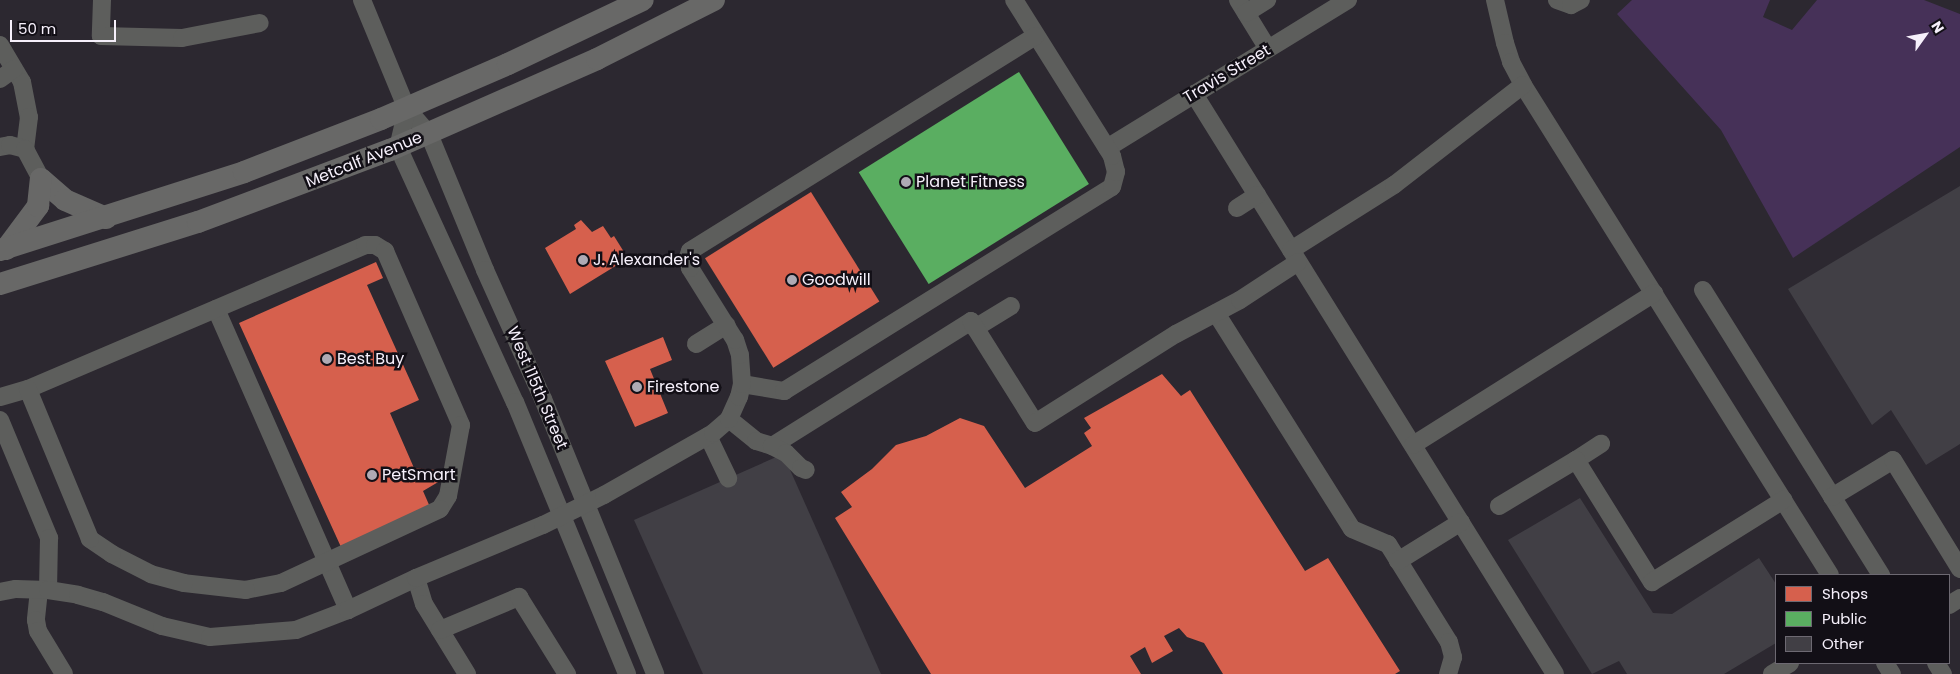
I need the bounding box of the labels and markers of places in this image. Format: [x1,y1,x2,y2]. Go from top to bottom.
place label: Planet Fitness [916,172,1025,192]
marker: Planet Fitness [900,176,912,188]
place label: J. Alexander's [593,250,700,270]
marker: J. Alexander's [577,254,589,266]
place label: Goodwill [802,270,871,290]
marker: Goodwill [786,274,798,286]
place label: Best Buy [337,349,404,369]
marker: Best Buy [321,353,333,365]
place label: Firestone [647,377,719,397]
marker: Firestone [631,381,643,393]
place label: PetSmart [382,465,455,485]
marker: PetSmart [366,469,378,481]

